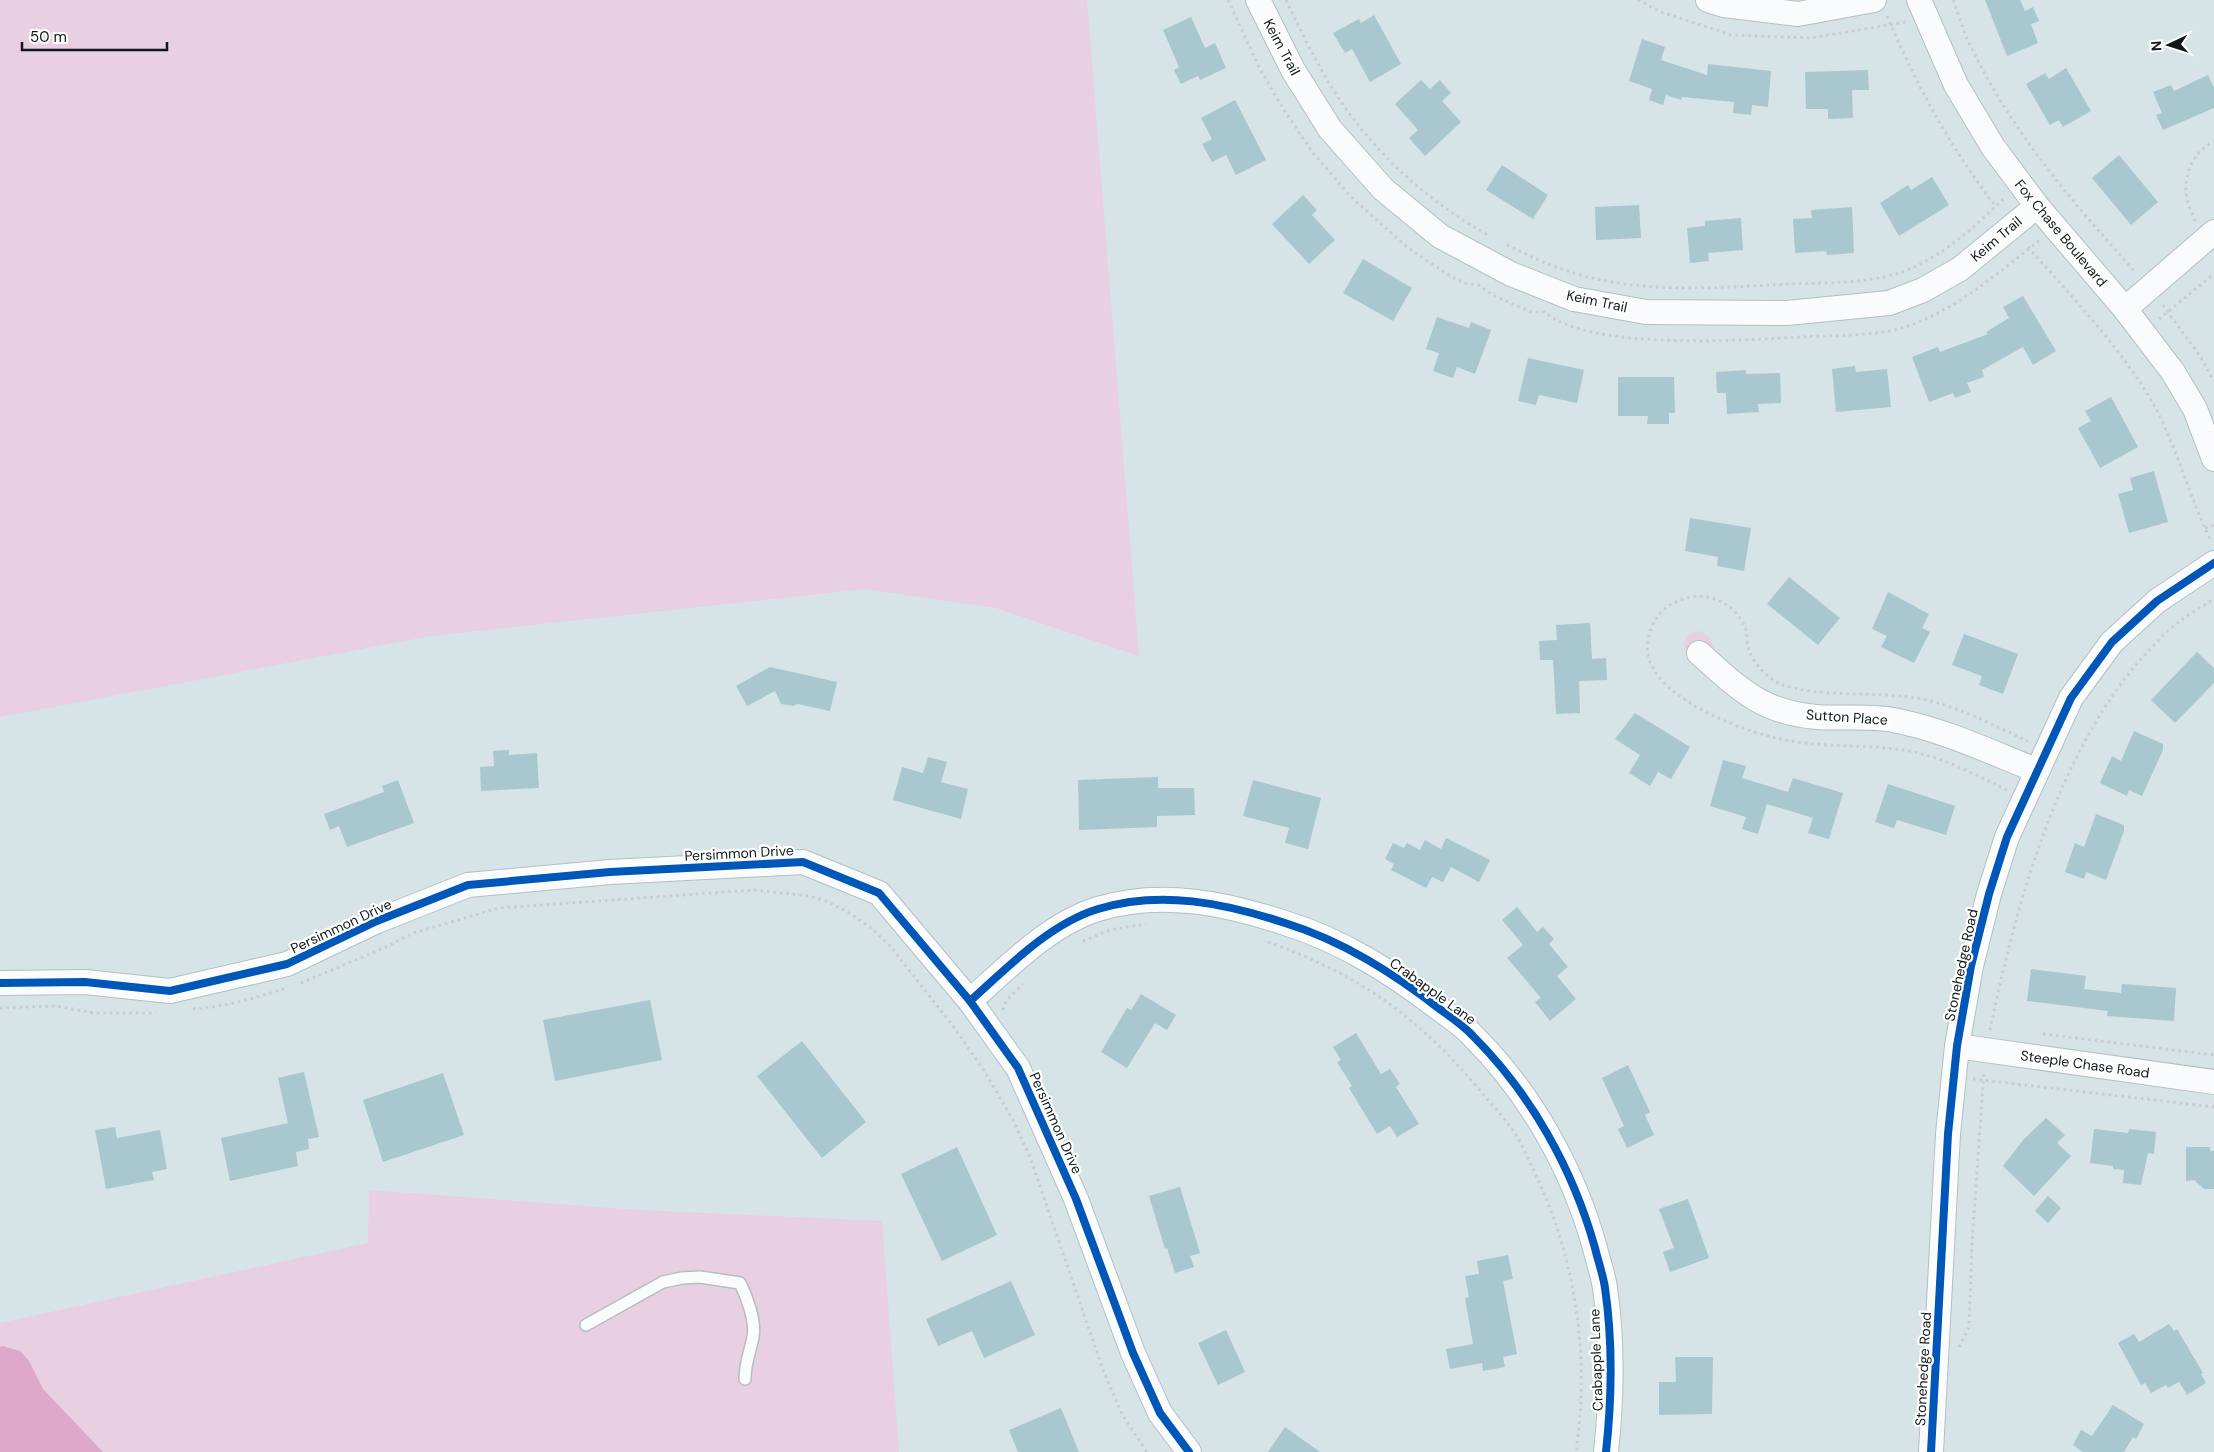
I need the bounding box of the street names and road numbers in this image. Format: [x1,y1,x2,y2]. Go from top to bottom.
street label: Keim Trail [1260,16,1304,78]
street label: Fox Chase Boulevard [2011,176,2111,290]
street label: Keim Trail [1967,212,2025,266]
street label: Keim Trail [1565,286,1629,316]
street label: Sutton Place [1806,705,1888,729]
street label: Persimmon Drive [684,841,794,865]
street label: Persimmon Drive [288,895,394,957]
street label: Stonehedge Road [1940,907,1982,1023]
street label: Crabapple Lane [1386,954,1480,1028]
street label: Steeple Chase Road [2019,1046,2151,1082]
street label: Persimmon Drive [1026,1069,1086,1177]
street label: Crabapple Lane [1585,1308,1607,1412]
street label: Stonehedge Road [1911,1311,1935,1427]

